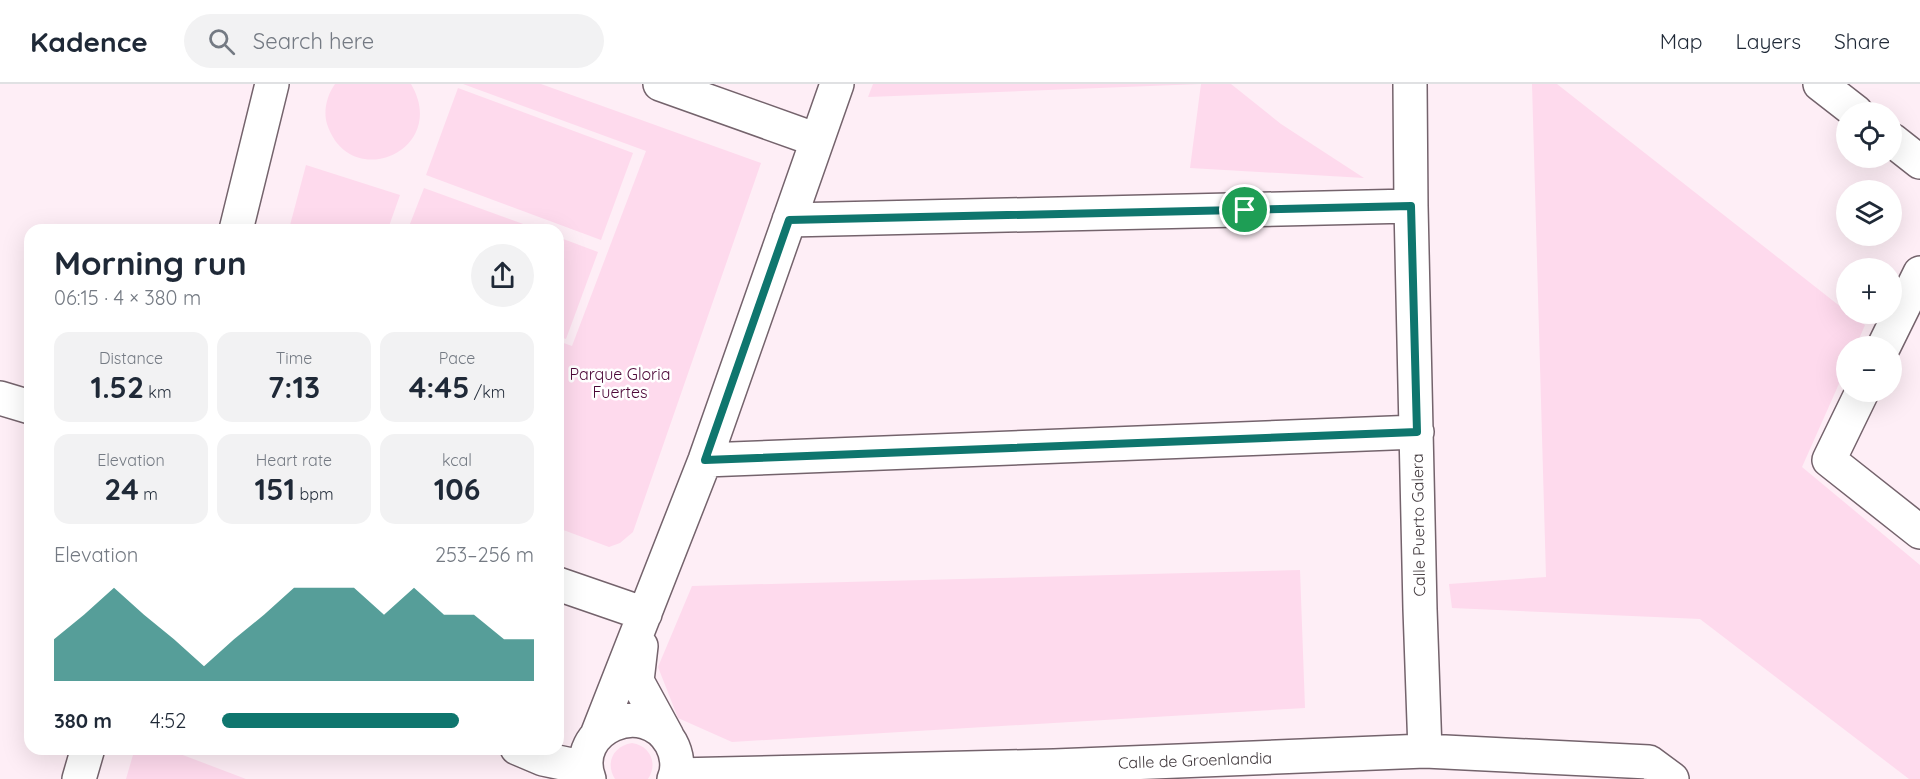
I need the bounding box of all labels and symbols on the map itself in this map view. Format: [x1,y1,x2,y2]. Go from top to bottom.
pin [1219,184,1270,235]
park label: Parque Gloria Fuertes [570,364,670,402]
street label: Calle Puerto Galera [1407,453,1429,597]
street label: Calle de Groenlandia [1118,747,1272,773]

